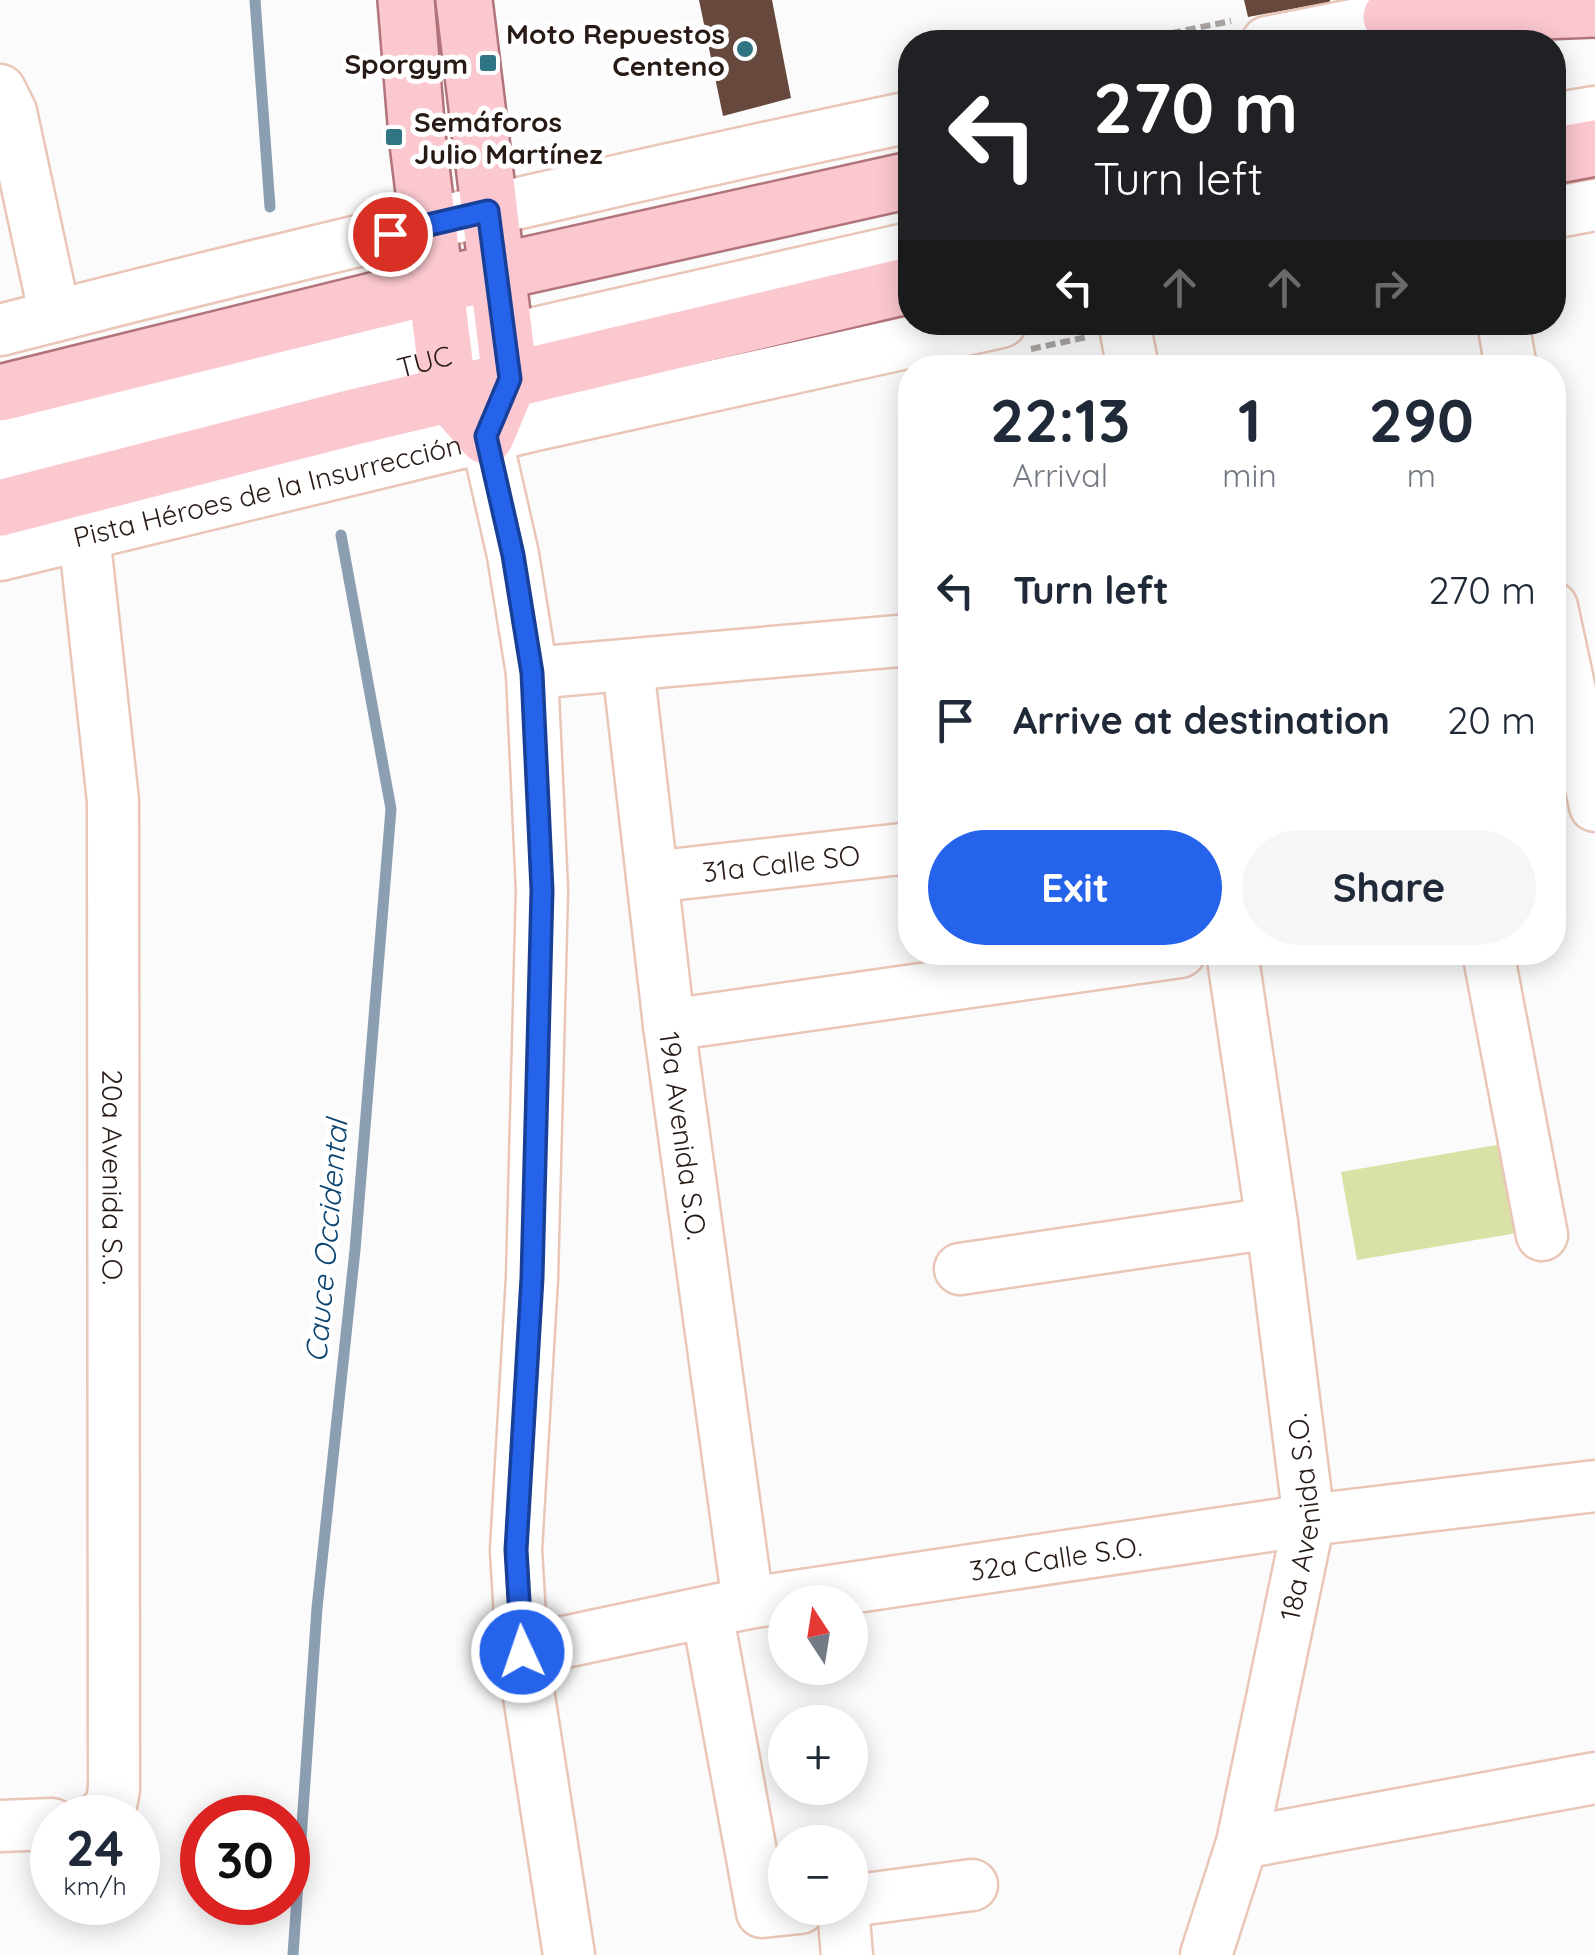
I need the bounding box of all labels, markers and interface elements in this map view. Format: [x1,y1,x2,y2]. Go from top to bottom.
place label: Moto Repuestos Centeno [506,16,725,83]
marker: Moto Repuestos Centeno [734,38,756,60]
place label: Sporgym [344,46,468,81]
marker: Sporgym [477,52,499,74]
text: 270 m [1093,63,1298,151]
icon: left [928,70,1058,200]
place label: Semáforos Julio Martínez [414,104,603,171]
marker: Semáforos Julio Martínez [383,126,405,148]
text: Turn left [1093,150,1263,206]
pin [348,192,433,277]
icon: arrive [363,207,418,262]
icon: left [1047,260,1102,315]
icon: ahead [1152,260,1207,315]
icon: ahead [1257,260,1312,315]
icon: right [1362,260,1417,315]
street label: TUC [393,337,455,384]
text: 22:13 [990,382,1130,457]
text: 1 [1238,382,1261,457]
text: 290 [1369,382,1474,457]
street label: Pista Héroes de la Insurrección [70,426,465,554]
text: Arrival [1012,455,1108,495]
text: min [1222,455,1277,495]
text: m [1407,455,1436,495]
icon: left [928,563,983,618]
text: Turn left [1013,566,1169,614]
text: 270 m [1429,566,1536,614]
icon: arrive [928,693,983,748]
text: Arrive at destination [1013,696,1390,744]
text: 20 m [1447,696,1536,744]
button: Exit [928,830,1222,945]
button: Share [1242,830,1536,945]
street label: 31a Calle SO [701,836,862,889]
street label: 19a Avenida S.O. [653,1029,716,1242]
street label: 20a Avenida S.O. [96,1070,131,1285]
water label: Cauce Occidental [296,1115,356,1364]
street label: 18a Avenida S.O. [1271,1412,1327,1624]
street label: 32a Calle S.O. [967,1527,1144,1588]
north arrow [768,1585,868,1685]
map controls [768,1585,868,1925]
position arrow [470,1600,574,1704]
button: + [768,1705,868,1805]
speed limit sign: 30 [180,1795,310,1925]
text: 24 [66,1816,124,1879]
button: − [768,1825,868,1925]
text: km/h [63,1870,127,1901]

